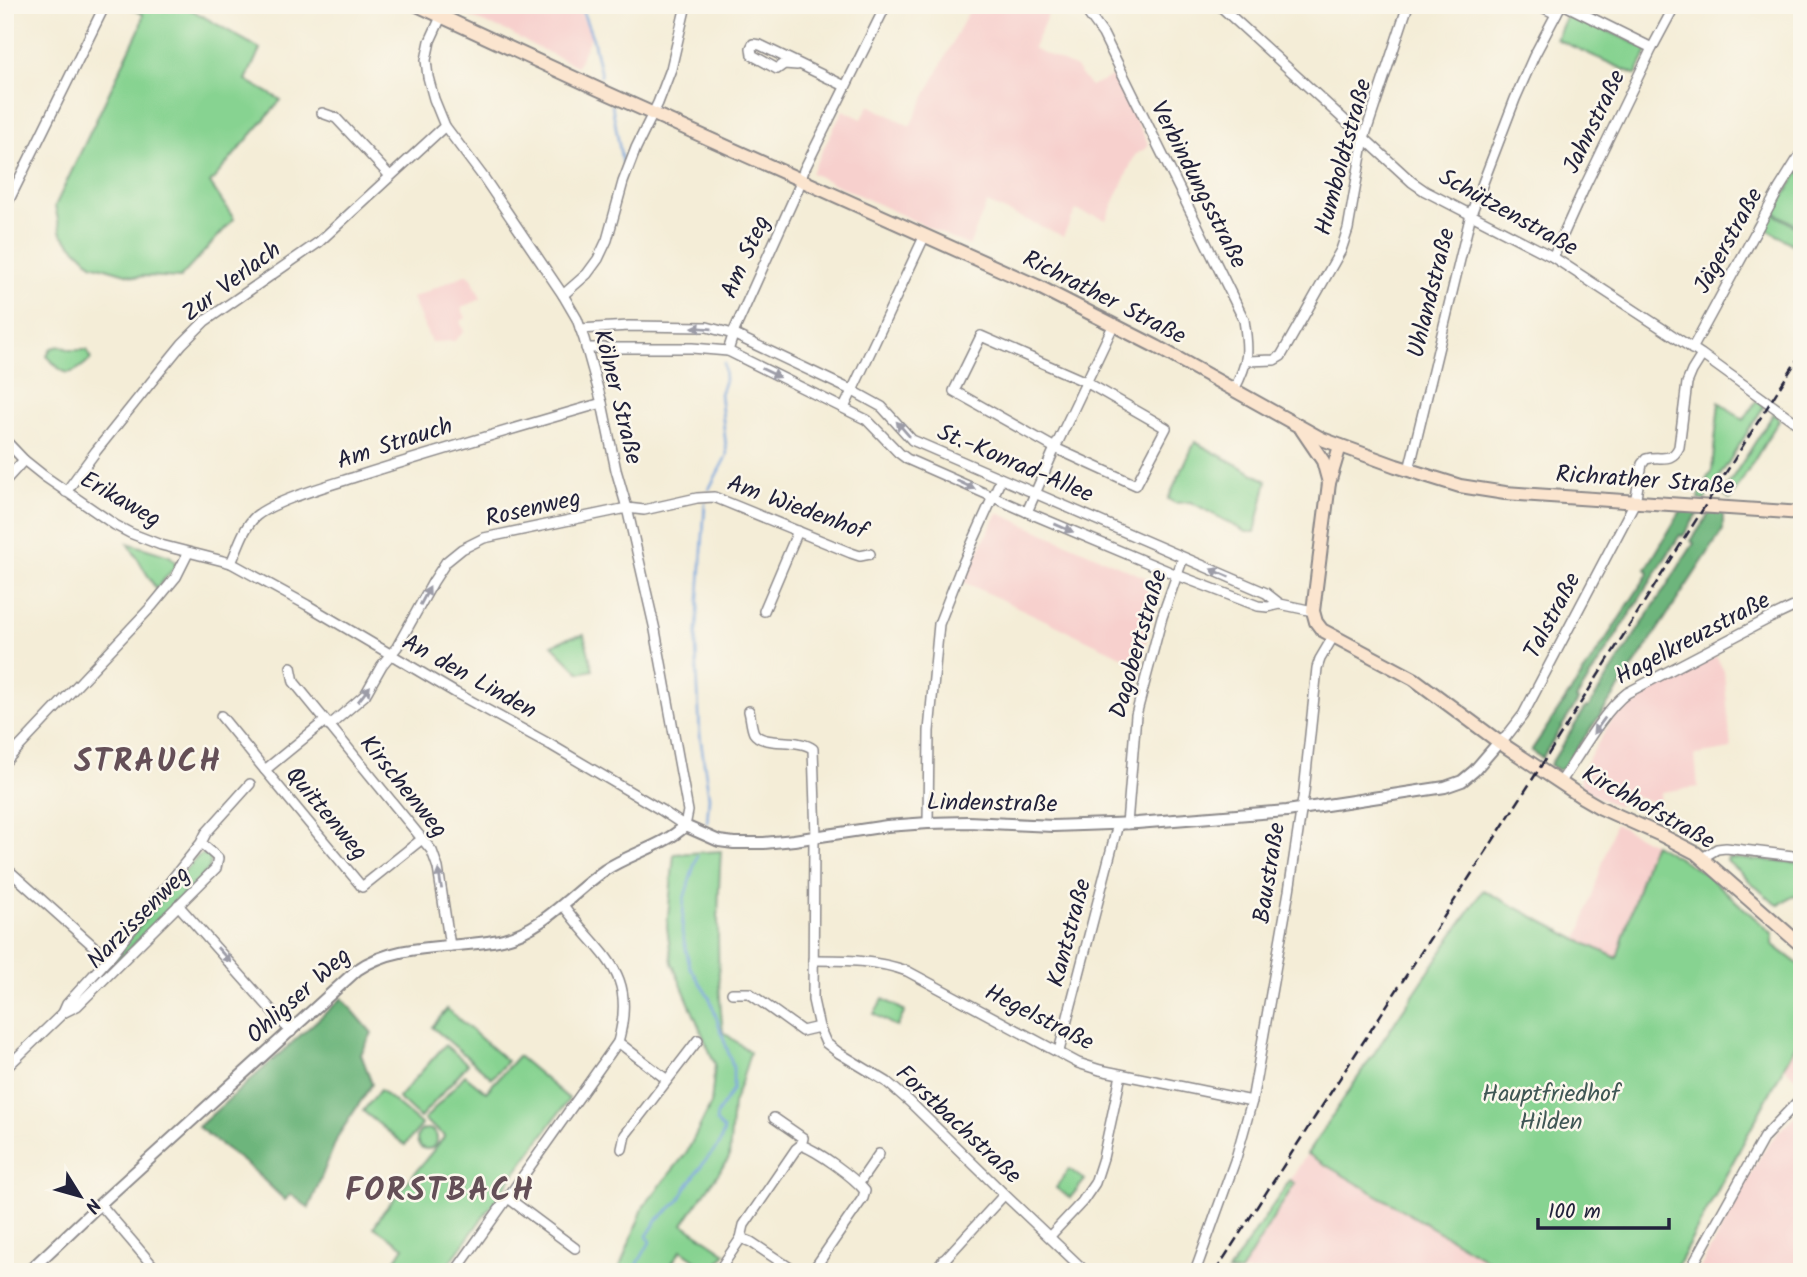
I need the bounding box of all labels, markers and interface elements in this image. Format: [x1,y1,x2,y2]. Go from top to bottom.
street label: Jahnstraße [1553,63,1637,181]
street label: Humboldtstraße [1304,74,1384,240]
street label: Verbindungsstraße [1139,94,1257,276]
street label: Schützenstraße [1431,158,1585,268]
street label: Jägerstraße [1684,181,1774,301]
street label: Am Steg [710,209,782,305]
street label: Uhlandstraße [1397,224,1467,362]
street label: Zur Verlach [174,231,290,333]
street label: Richrather Straße [1015,240,1193,356]
one-way arrow [691,322,713,333]
street label: Kölner Straße [581,325,653,469]
one-way arrow [761,367,781,378]
street label: Am Strauch [332,407,458,481]
street label: St.-Konrad-Allee [931,413,1100,515]
one-way arrow [896,420,911,437]
street label: Richrather Straße [1554,455,1736,507]
street label: Erikaweg [72,461,168,539]
street label: Am Wiedenhof [721,465,875,552]
street label: Rosenweg [481,479,585,539]
one-way arrow [956,479,976,491]
one-way arrow [1054,523,1075,534]
street label: Dagobertstraße [1099,565,1179,723]
street label: Talstraße [1514,565,1592,666]
one-way arrow [1209,568,1230,579]
street label: Hagelkreuzstraße [1608,582,1778,696]
one-way arrow [419,587,431,606]
street label: An den Linden [394,624,544,730]
one-way arrow [356,685,370,703]
one-way arrow [1593,717,1607,735]
street label: Kirschenweg [349,727,457,847]
district label: STRAUCH [74,737,222,788]
street label: Kirchhofstraße [1574,755,1722,861]
street label: Quittenweg [275,758,377,870]
street label: Lindenstraße [926,783,1058,825]
street label: Baustraße [1243,820,1297,926]
street label: Narzissenweg [78,857,200,979]
one-way arrow [434,868,445,890]
street label: Kantstraße [1037,874,1103,992]
street label: Ohligser Weg [238,938,360,1054]
one-way arrow [216,946,232,963]
street label: Hegelstraße [977,974,1101,1062]
street label: Forstbachstraße [886,1056,1031,1195]
park label: Hauptfriedhof Hilden [1482,1075,1623,1142]
north arrow [46,1162,116,1232]
district label: FORSTBACH [345,1166,535,1217]
scale bar [1538,1186,1669,1230]
text: N [76,1191,108,1219]
text: 100 m [1548,1196,1601,1229]

